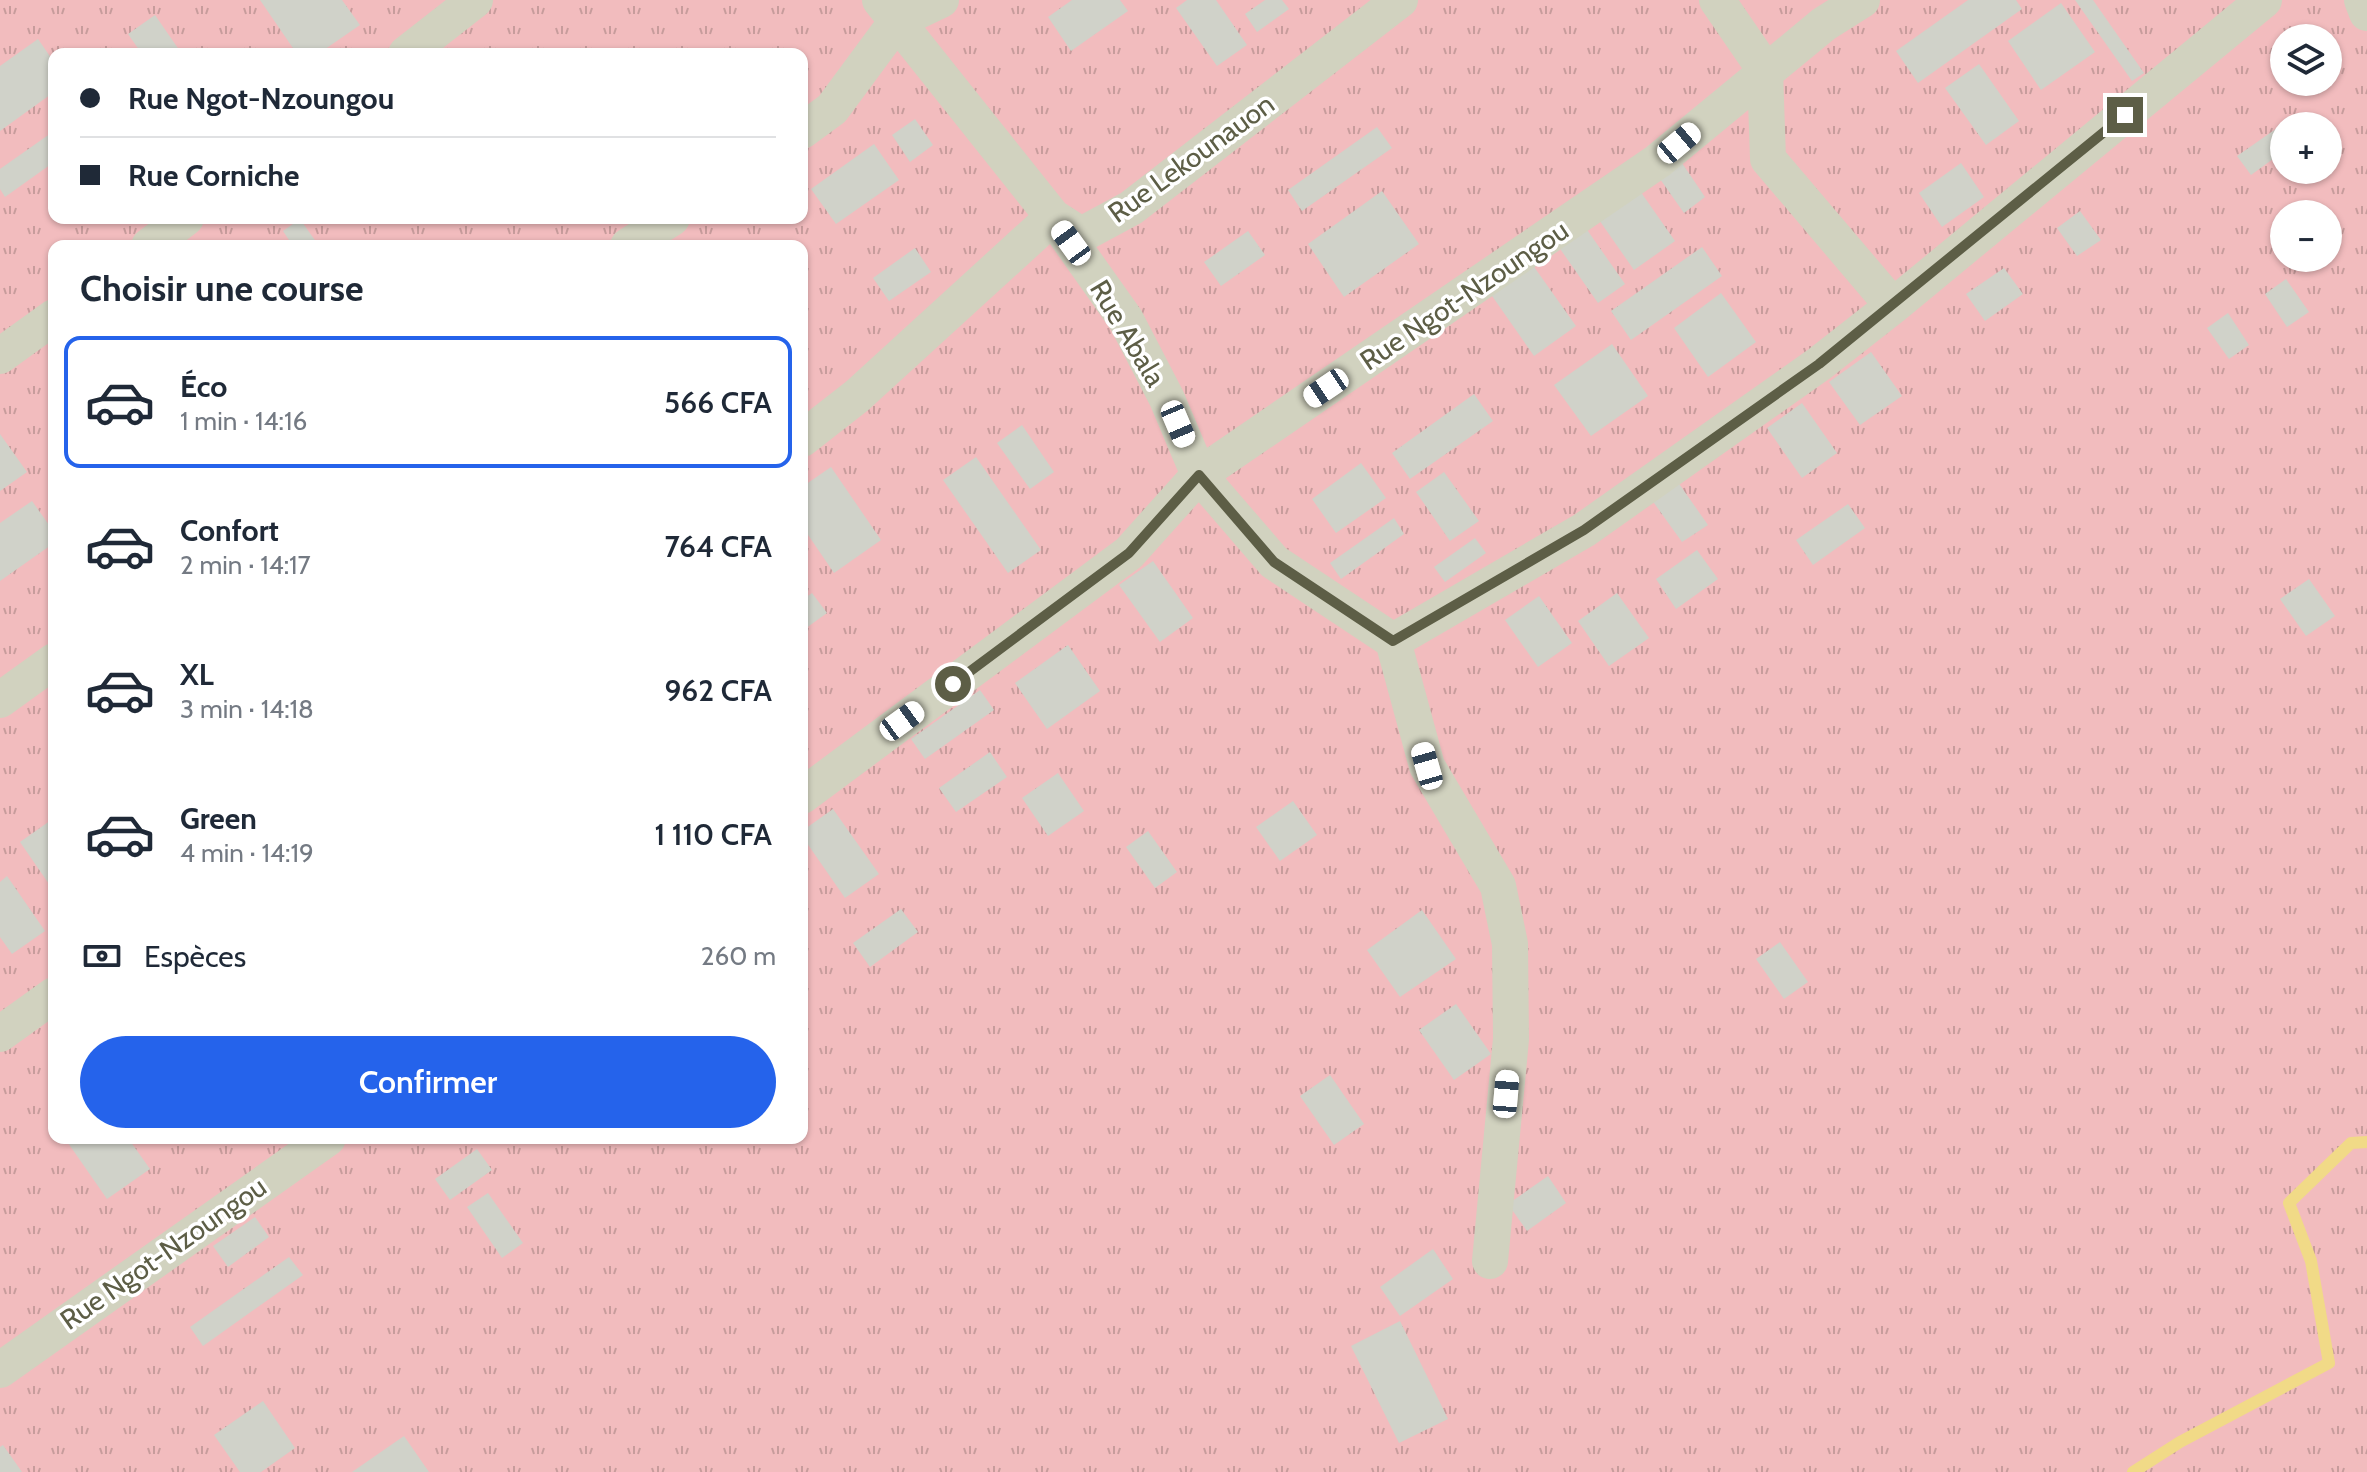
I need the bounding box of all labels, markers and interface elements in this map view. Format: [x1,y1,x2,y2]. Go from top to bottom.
map controls [2270,24,2342,272]
button: layers [2270,24,2342,96]
text: Rue Ngot-Nzoungou [128,80,394,117]
street label: Rue Lekounauon [1101,86,1281,230]
route end [2107,97,2143,133]
button: + [2270,112,2342,184]
car [1653,118,1705,168]
text: Rue Corniche [128,157,300,194]
button: − [2270,200,2342,272]
street label: Rue Ngot-Nzoungou [1353,213,1575,377]
car [1047,217,1095,269]
text: Choisir une course [80,266,363,310]
street label: Rue Abala [1083,274,1173,393]
car [1299,365,1353,411]
icon: car [84,366,156,438]
text: Éco [180,368,227,405]
text: 566 CFA [664,384,772,421]
car [1158,397,1198,451]
text: 1 min · 14:16 [180,405,307,437]
icon: car [84,510,156,582]
text: Confort [180,512,279,549]
text: 764 CFA [664,528,772,565]
text: 2 min · 14:17 [180,549,311,581]
icon: car [84,654,156,726]
text: XL [180,656,214,693]
route start [935,666,971,702]
text: 962 CFA [664,672,772,709]
text: 3 min · 14:18 [180,693,314,725]
car [876,697,928,745]
car [1409,740,1445,792]
icon: car [84,798,156,870]
text: Green [180,800,257,837]
text: 1 110 CFA [654,816,772,853]
text: 4 min · 14:19 [180,837,314,869]
icon: cash [80,934,124,978]
text: Espèces [144,938,246,975]
text: 260 m [701,940,776,972]
button: Confirmer [80,1036,776,1128]
car [1492,1069,1520,1119]
street label: Rue Ngot-Nzoungou [53,1169,273,1337]

